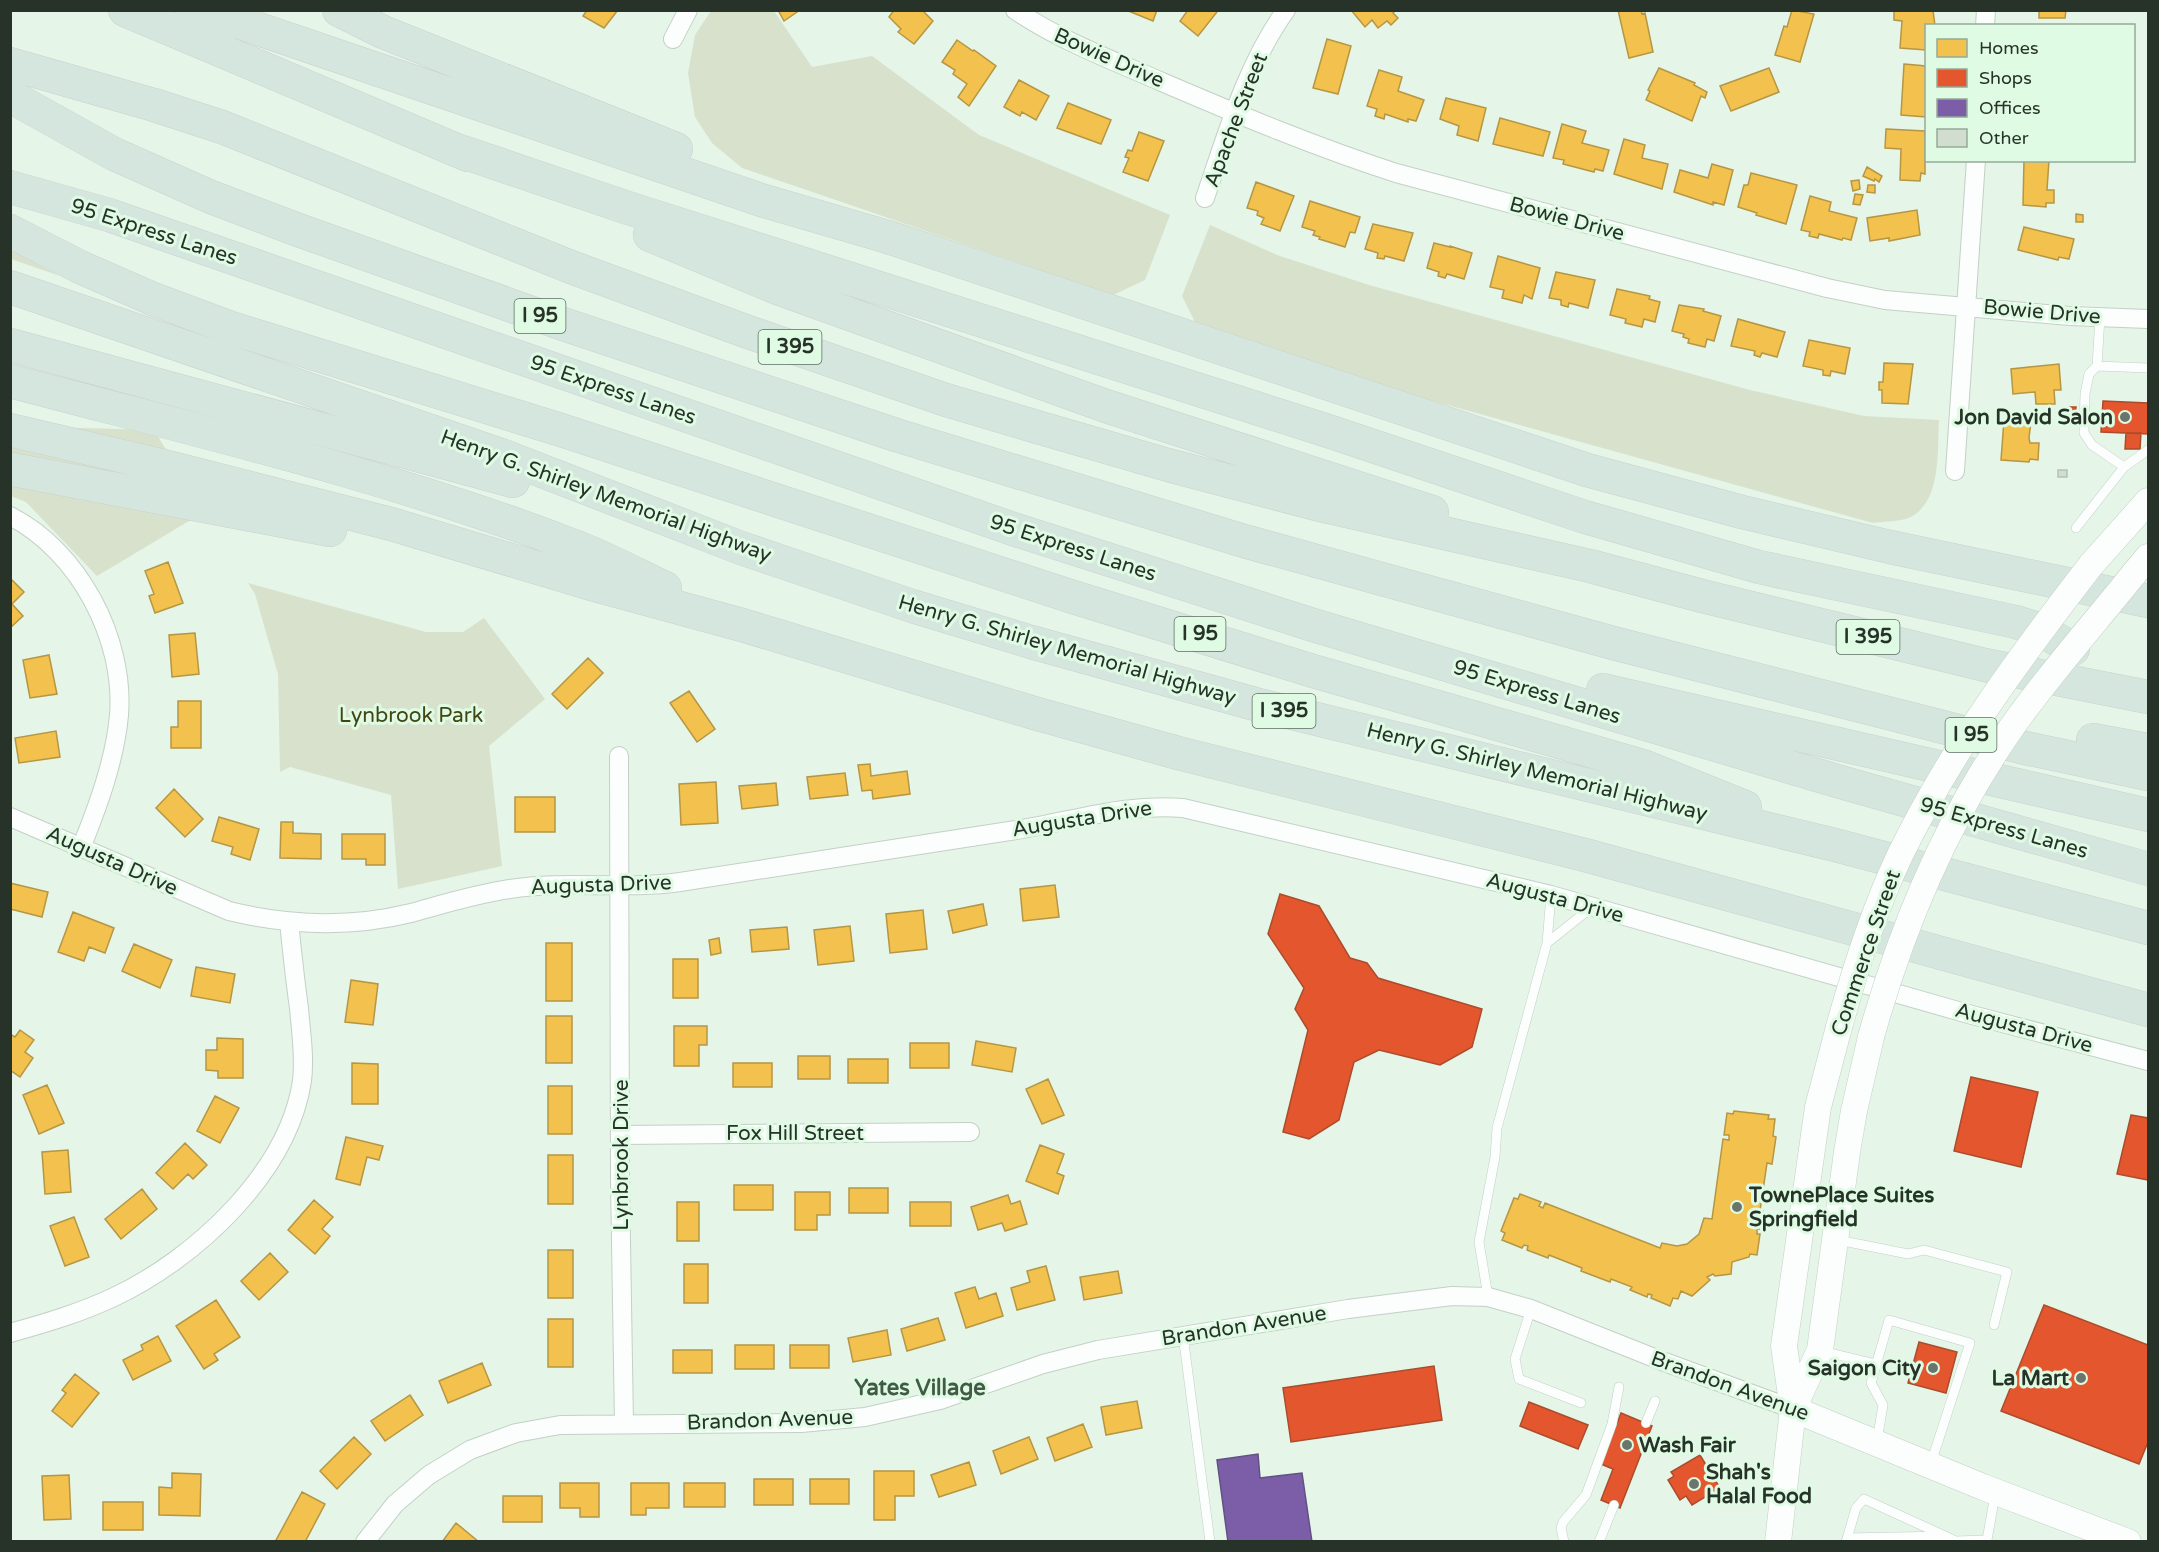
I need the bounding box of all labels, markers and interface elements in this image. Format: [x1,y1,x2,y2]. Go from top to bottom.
street label: Bowie Drive [1050,23,1168,93]
legend [1925,24,2135,162]
text: Homes [1979,37,2039,59]
street label: Apache Street [1199,49,1273,191]
text: Shops [1979,67,2032,89]
text: Offices [1979,97,2041,119]
text: Other [1979,127,2029,149]
street label: Bowie Drive [1507,192,1627,246]
street label: 95 Express Lanes [68,193,240,271]
street label: Bowie Drive [1982,294,2102,330]
road number: I 95 [514,299,566,333]
road number: I 395 [758,330,822,364]
street label: 95 Express Lanes [527,350,699,430]
place label: Jon David Salon [1953,405,2113,430]
marker: Jon David Salon [2118,410,2132,424]
street label: Henry G. Shirley Memorial Highway [437,424,775,568]
street label: 95 Express Lanes [987,509,1159,587]
street label: Henry G. Shirley Memorial Highway [895,590,1239,710]
road number: I 95 [1174,617,1226,651]
road number: I 395 [1836,620,1900,654]
street label: 95 Express Lanes [1450,655,1624,729]
road number: I 395 [1252,694,1316,728]
park label: Lynbrook Park [339,703,483,728]
street label: Henry G. Shirley Memorial Highway [1364,718,1710,826]
road number: I 95 [1946,718,1996,752]
street label: 95 Express Lanes [1917,792,2091,864]
street label: Augusta Drive [1010,796,1154,842]
street label: Augusta Drive [42,821,182,901]
street label: Commerce Street [1826,867,1906,1039]
street label: Augusta Drive [1484,868,1627,928]
street label: Augusta Drive [530,870,672,900]
street label: Augusta Drive [1953,998,2096,1058]
street label: Lynbrook Drive [609,1079,634,1231]
street label: Fox Hill Street [726,1121,864,1146]
place label: TownePlace Suites Springfield [1748,1183,1934,1232]
marker: TownePlace Suites Springfield [1730,1200,1744,1214]
street label: Brandon Avenue [1160,1301,1328,1351]
street label: Brandon Avenue [1648,1346,1813,1426]
place label: Saigon City [1808,1356,1922,1381]
marker: Saigon City [1926,1361,1940,1375]
place label: La Mart [1991,1366,2069,1391]
marker: La Mart [2074,1371,2088,1385]
district label: Yates Village [854,1375,986,1401]
street label: Brandon Avenue [686,1405,854,1435]
place label: Wash Fair [1639,1433,1737,1458]
marker: Wash Fair [1620,1438,1634,1452]
place label: Shah's Halal Food [1706,1460,1812,1509]
marker: Shah's Halal Food [1687,1477,1701,1491]

